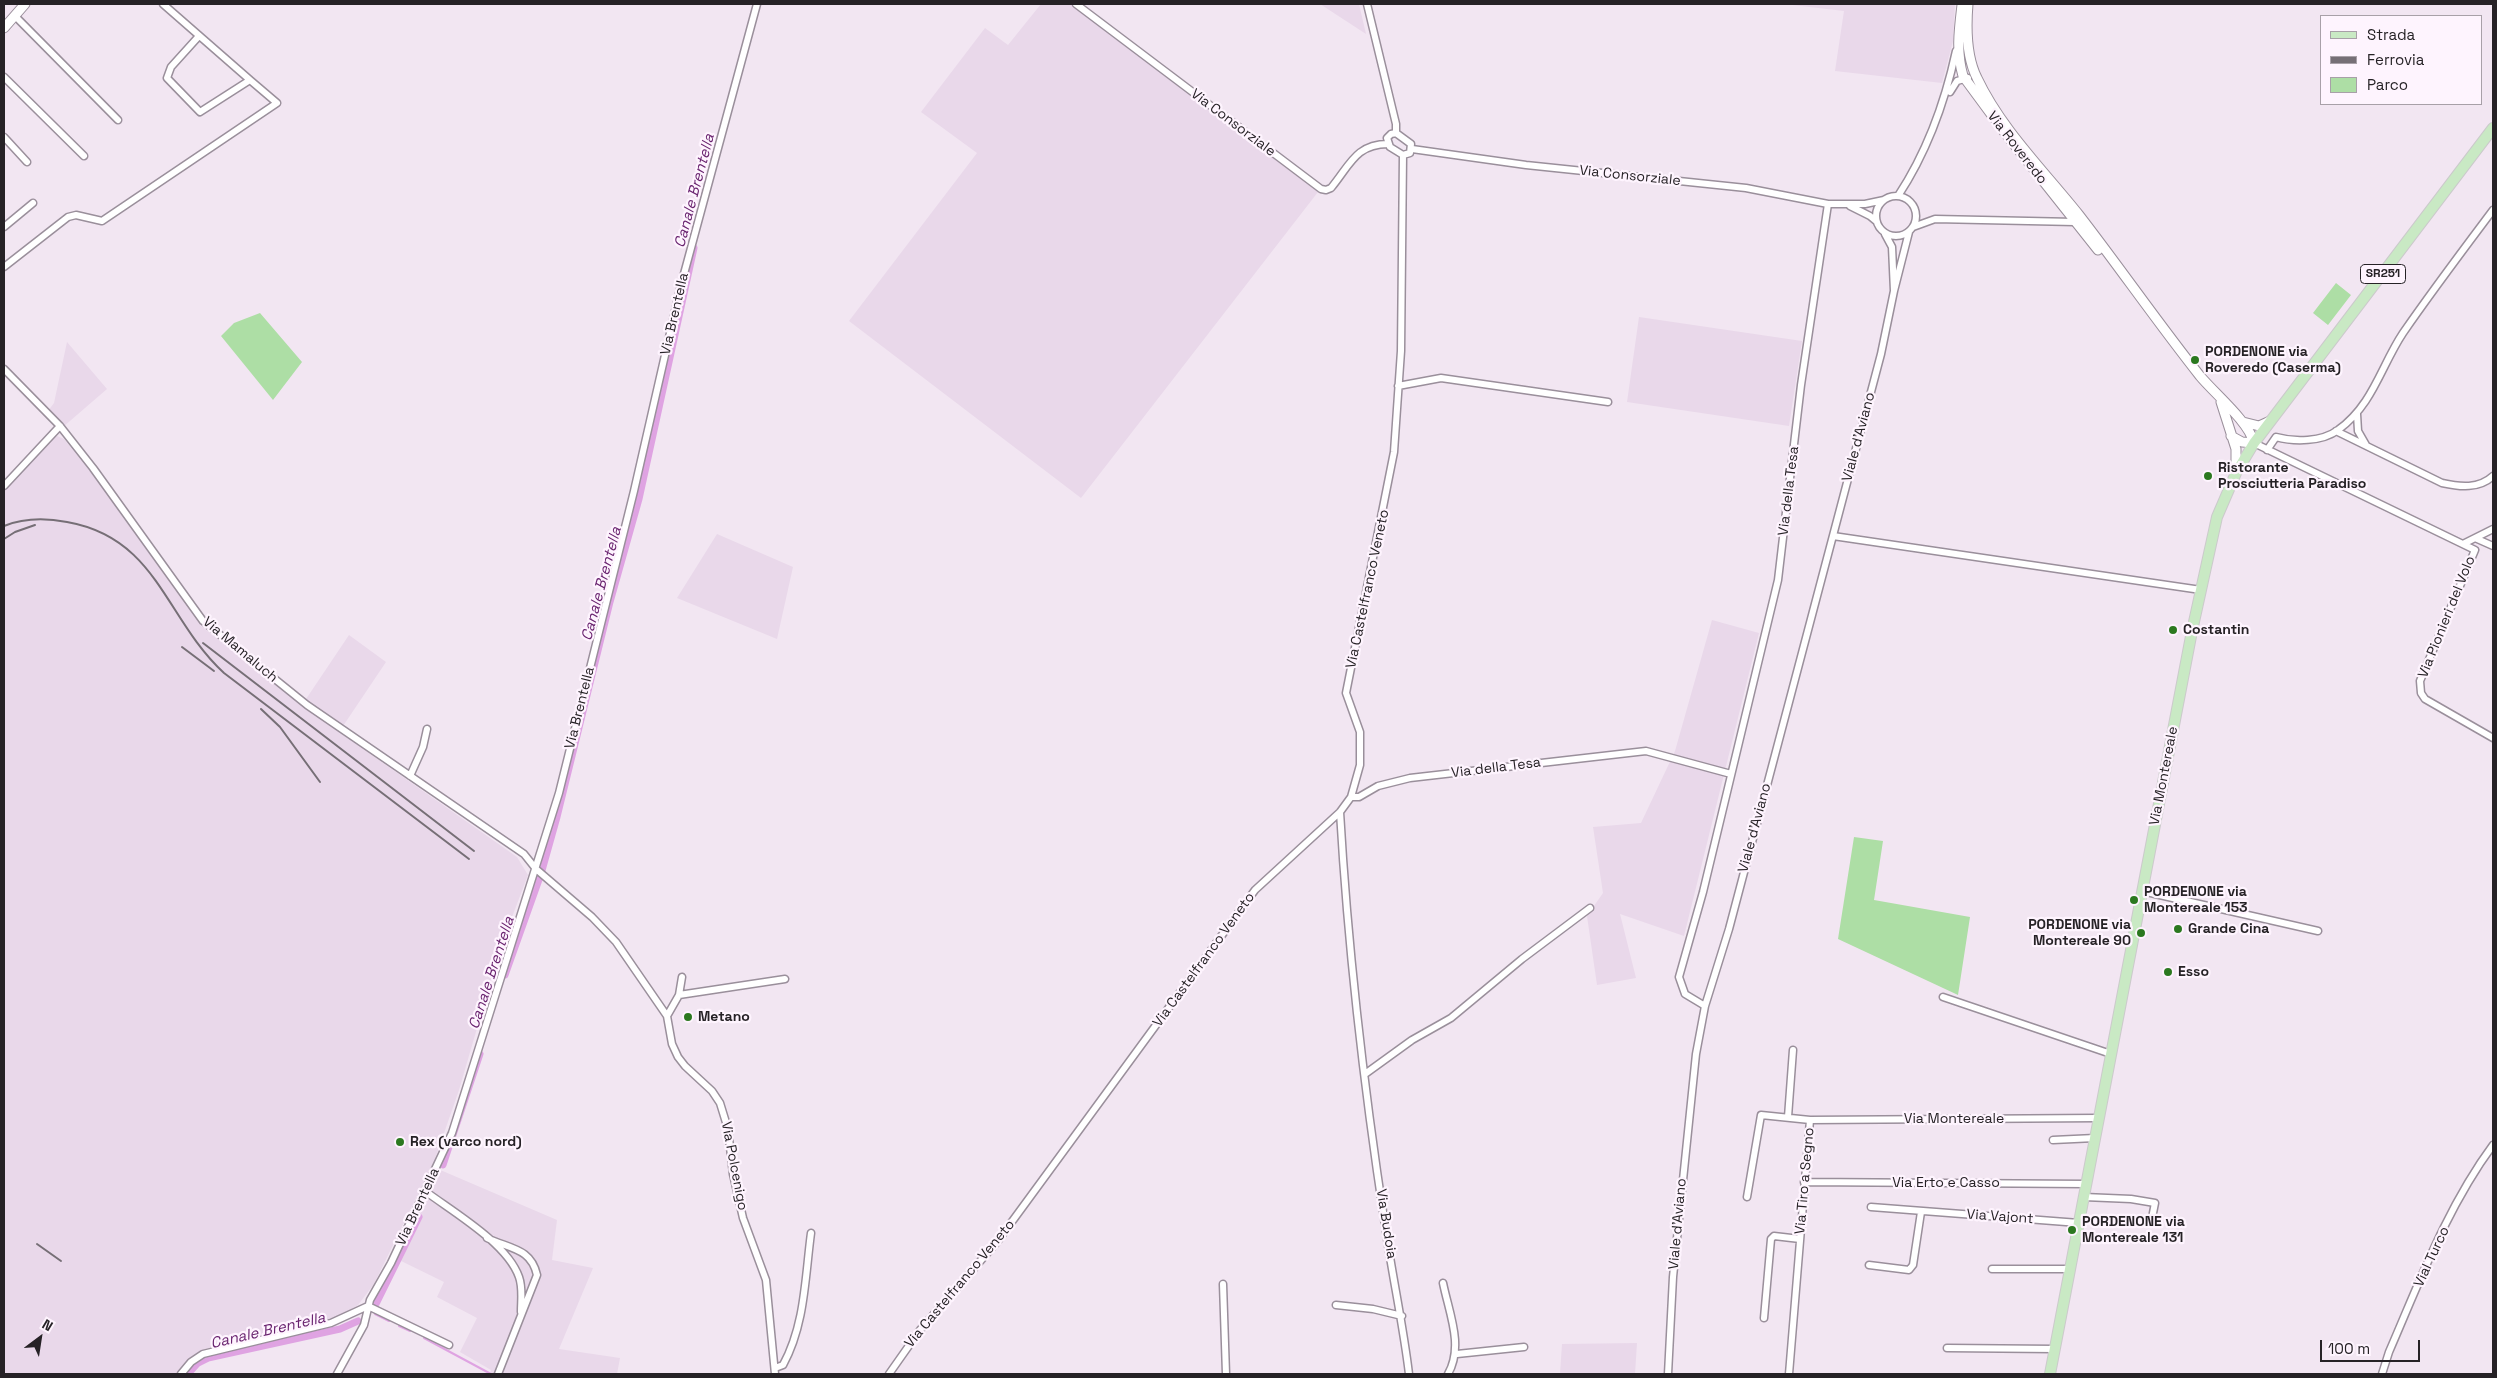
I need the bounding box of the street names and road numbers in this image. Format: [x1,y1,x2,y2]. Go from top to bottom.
street label: Via Consorziale [1187,86,1279,160]
street label: Via Roveredo [1983,108,2051,188]
street label: Via Consorziale [1579,162,1681,190]
road number: SR251 [2360,264,2406,284]
street label: Via Brentella [657,271,693,357]
street label: Viale d'Aviano [1839,391,1879,483]
street label: Via della Tesa [1775,445,1803,537]
street label: Via Castelfranco Veneto [1343,508,1393,670]
street label: Via Pionieri del Volo [2415,554,2479,680]
street label: Via Mamaluch [199,614,281,686]
street label: Via Brentella [562,665,598,751]
street label: Via Montereale [2146,725,2182,827]
street label: Via della Tesa [1450,754,1542,782]
street label: Viale d'Aviano [1735,782,1775,874]
street label: Via Castelfranco Veneto [1150,889,1258,1031]
street label: Via Montereale [1904,1111,2004,1127]
street label: Via Polcenigo [717,1120,751,1212]
street label: Via Tiro a Segno [1792,1127,1818,1235]
street label: Via Brentella [393,1165,443,1249]
street label: Via Erto e Casso [1892,1175,2000,1191]
street label: Viale d'Aviano [1666,1178,1690,1270]
street label: Via Budoia [1372,1188,1400,1260]
street label: Via Vajont [1966,1206,2034,1228]
street label: Via Castelfranco Veneto [901,1216,1019,1352]
street label: Vial Turco [2411,1224,2453,1290]

